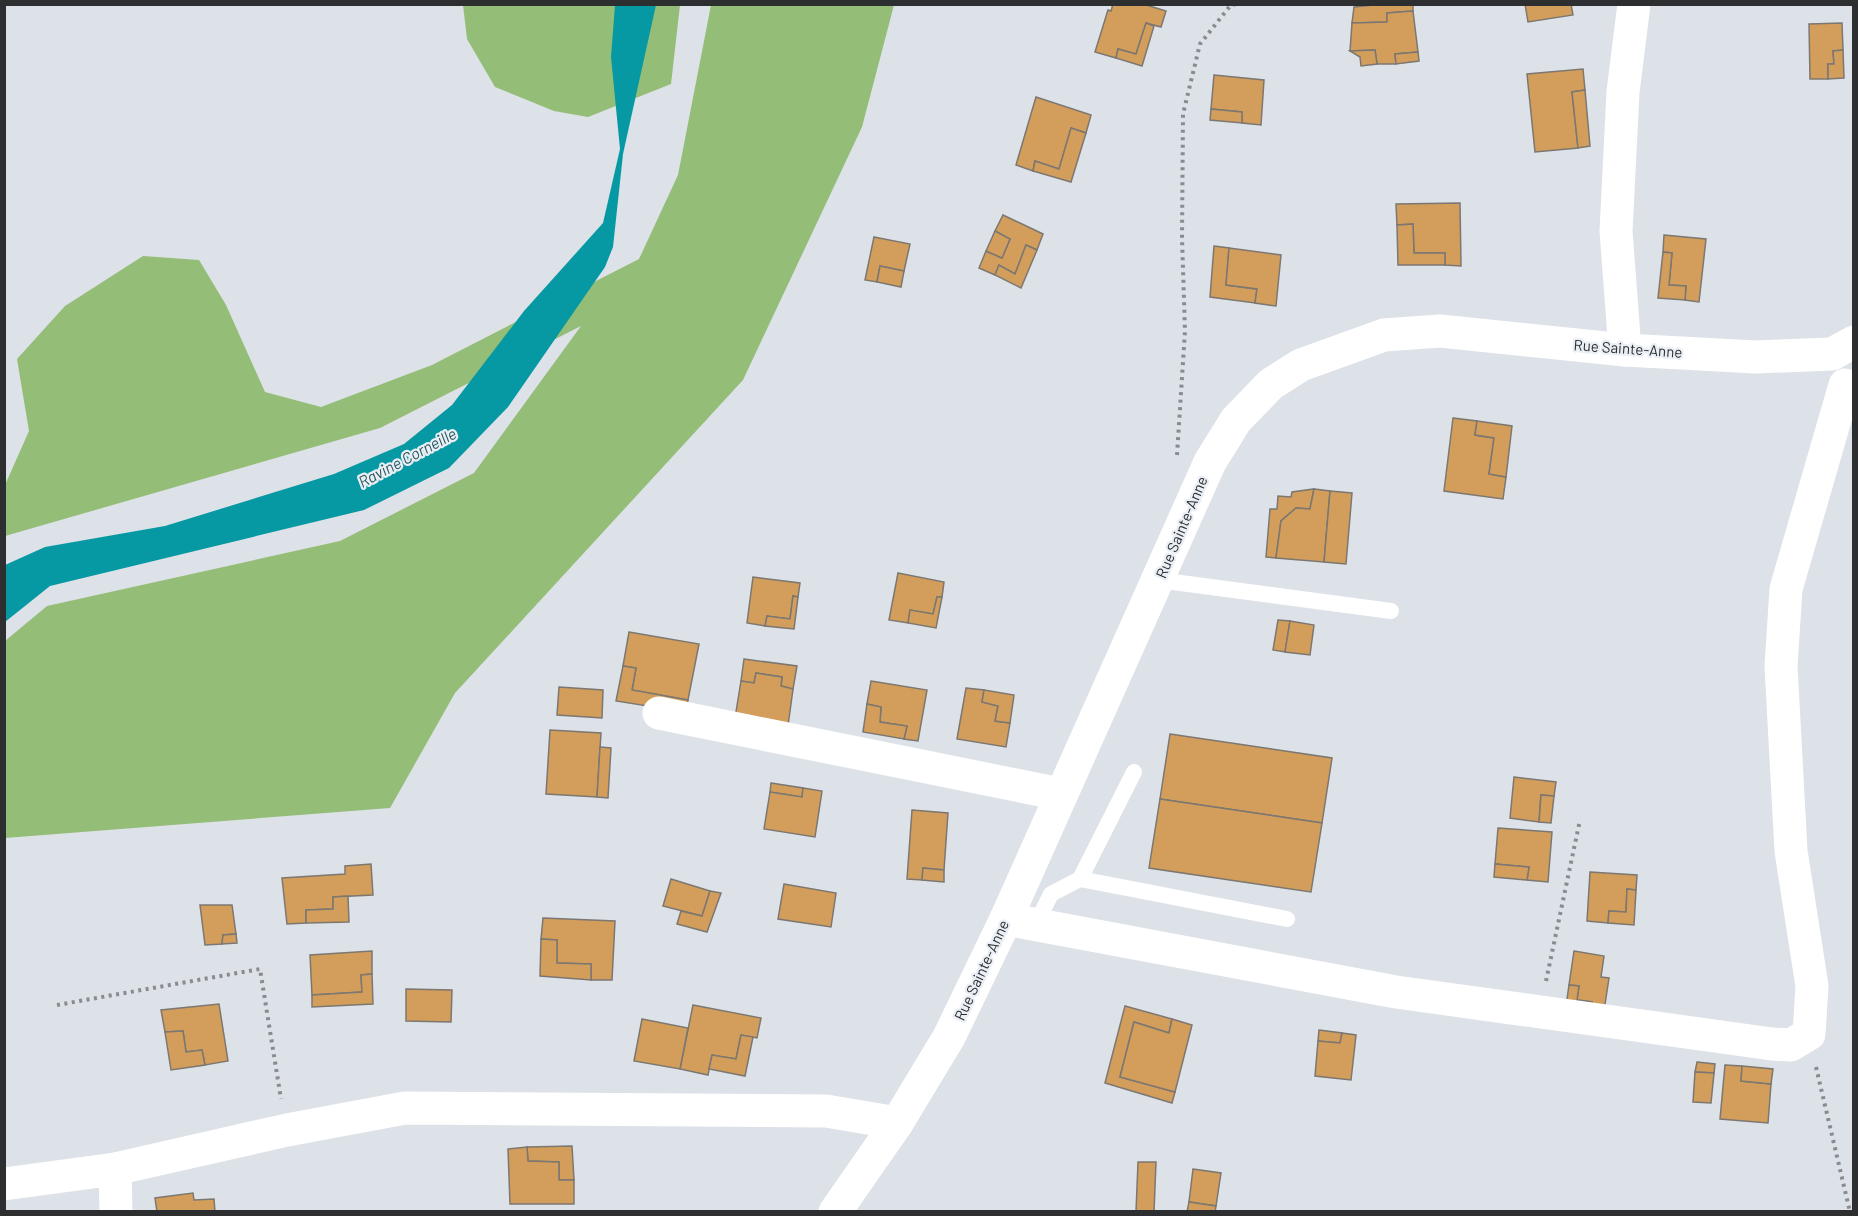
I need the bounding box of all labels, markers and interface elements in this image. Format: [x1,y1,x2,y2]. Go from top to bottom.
street label: Rue Sainte-Anne [1573,335,1683,361]
water label: Ravine Corneille [355,423,459,491]
street label: Rue Sainte-Anne [1151,473,1211,581]
street label: Rue Sainte-Anne [950,917,1012,1023]

